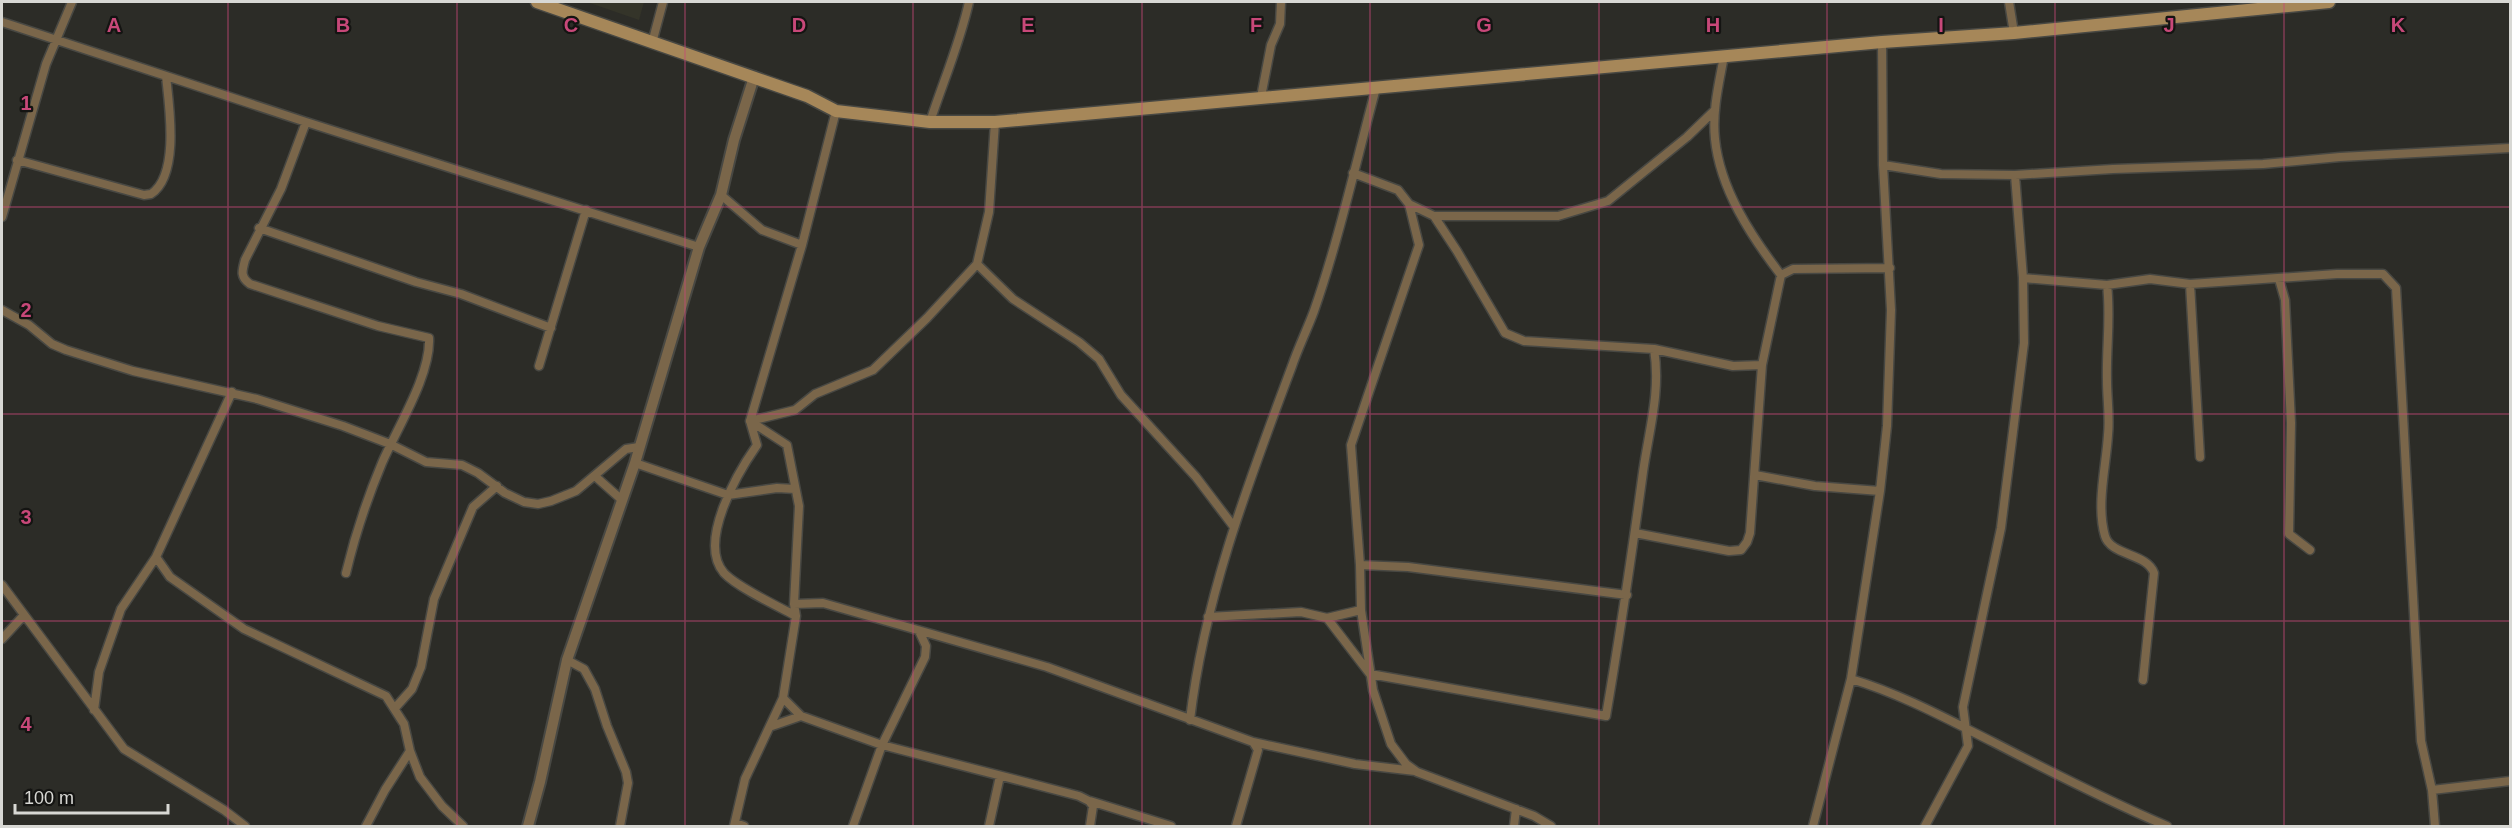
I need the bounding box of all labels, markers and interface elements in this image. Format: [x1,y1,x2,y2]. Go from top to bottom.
text: A [107,14,121,36]
text: B [336,14,350,36]
text: C [564,14,578,36]
text: D [792,14,806,36]
text: E [1021,14,1035,36]
text: F [1250,14,1262,36]
text: G [1476,14,1492,36]
text: H [1706,14,1720,36]
text: I [1938,14,1944,36]
text: J [2163,14,2175,36]
text: K [2391,14,2406,36]
text: 1 [20,92,32,114]
text: 2 [20,299,32,321]
text: 3 [20,506,32,528]
text: 4 [20,713,32,735]
scale bar [15,777,168,815]
text: 100 m [24,788,74,808]

